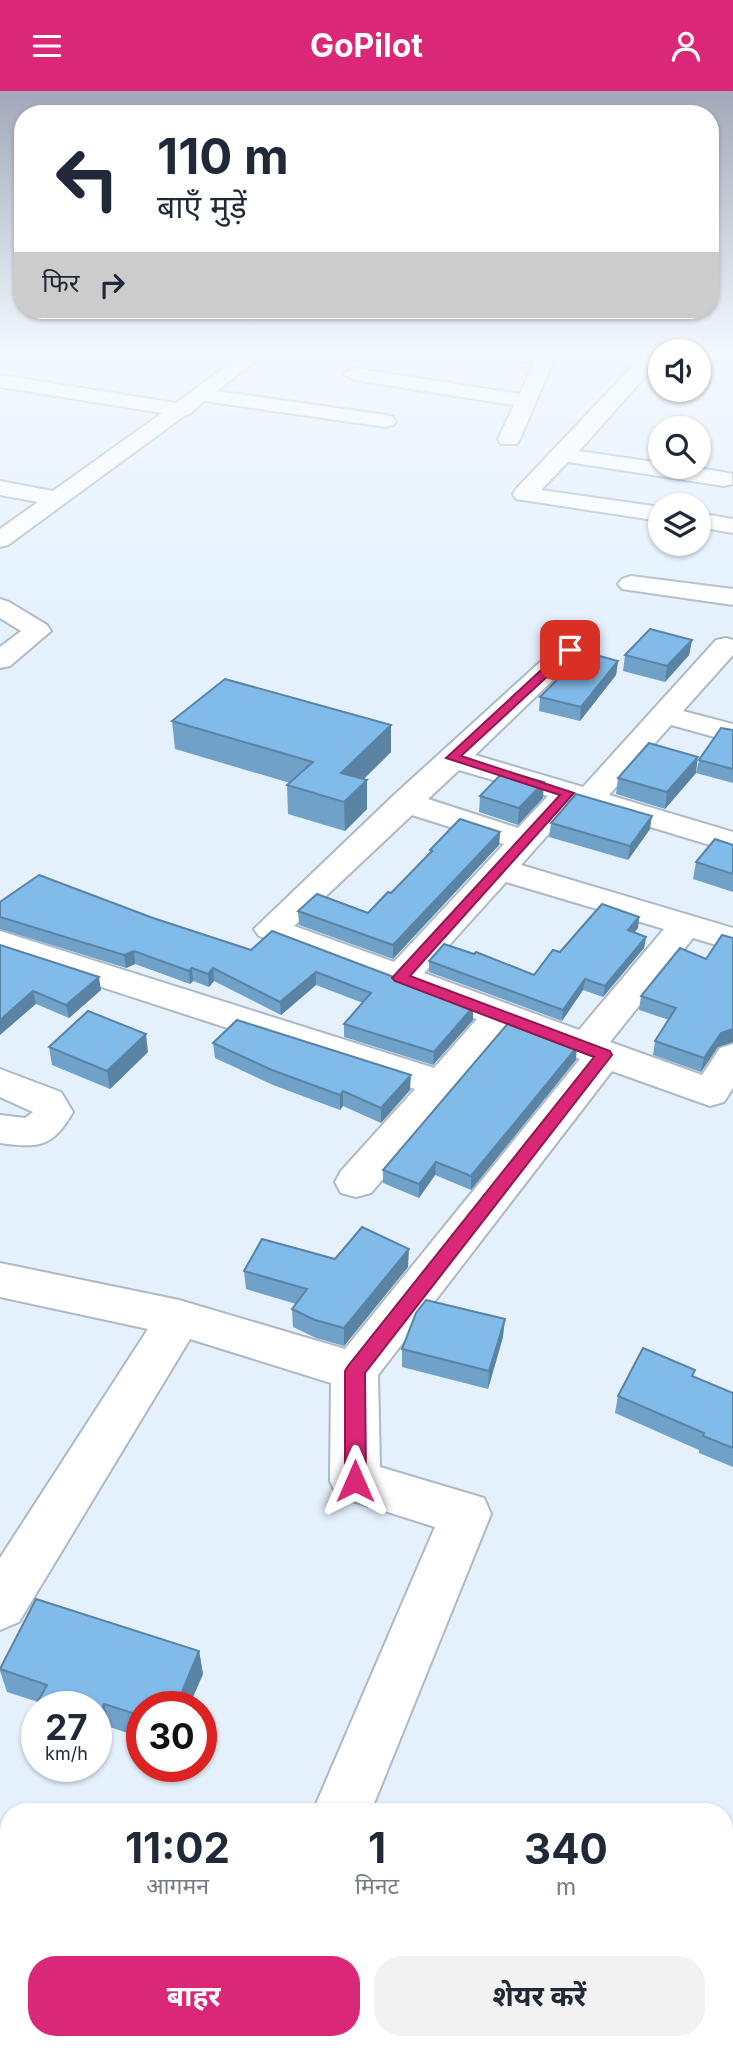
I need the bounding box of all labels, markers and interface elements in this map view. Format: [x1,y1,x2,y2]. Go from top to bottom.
text: GoPilot [310,26,423,65]
icon: menu [28,27,66,65]
icon: person [667,27,705,65]
text: 110 m [157,127,289,186]
icon: left [42,133,133,224]
text: बाएँ मुड़ें [157,187,247,226]
icon: right [93,266,131,304]
text: फिर [42,267,79,298]
map controls [648,339,711,556]
button: sound [648,339,711,402]
button: search [648,416,711,479]
button: layers [648,493,711,556]
pin [540,620,600,680]
icon: arrive [551,631,589,669]
position arrow [318,1444,392,1518]
speed limit sign: 30 [126,1691,217,1782]
text: 27 [45,1706,88,1748]
text: km/h [45,1743,88,1764]
text: 11:02 [125,1822,230,1873]
text: 1 [368,1822,386,1873]
text: 340 [524,1823,608,1874]
text: आगमन [146,1872,209,1900]
text: मिनट [355,1872,399,1900]
text: m [556,1873,576,1901]
button: बाहर [28,1956,360,2036]
button: शेयर करें [374,1956,705,2036]

